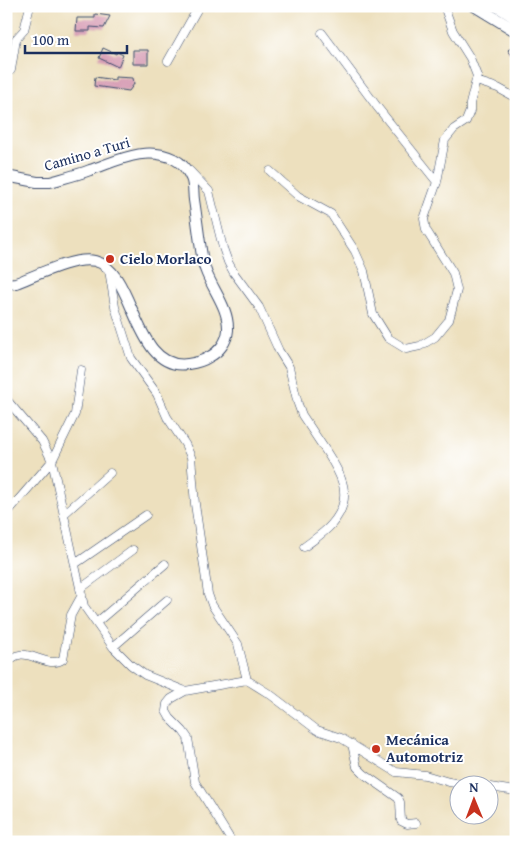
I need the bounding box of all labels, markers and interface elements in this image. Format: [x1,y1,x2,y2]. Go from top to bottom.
scale bar [25,22,128,54]
text: 100 m [32,29,70,50]
street label: Camino a Turi [41,131,132,176]
place label: Cielo Morlaco [120,248,211,269]
marker: Cielo Morlaco [104,253,116,265]
place label: Mecánica Automotriz [386,729,463,767]
marker: Mecánica Automotriz [370,743,382,755]
north arrow [450,776,500,826]
text: N [469,777,479,797]

